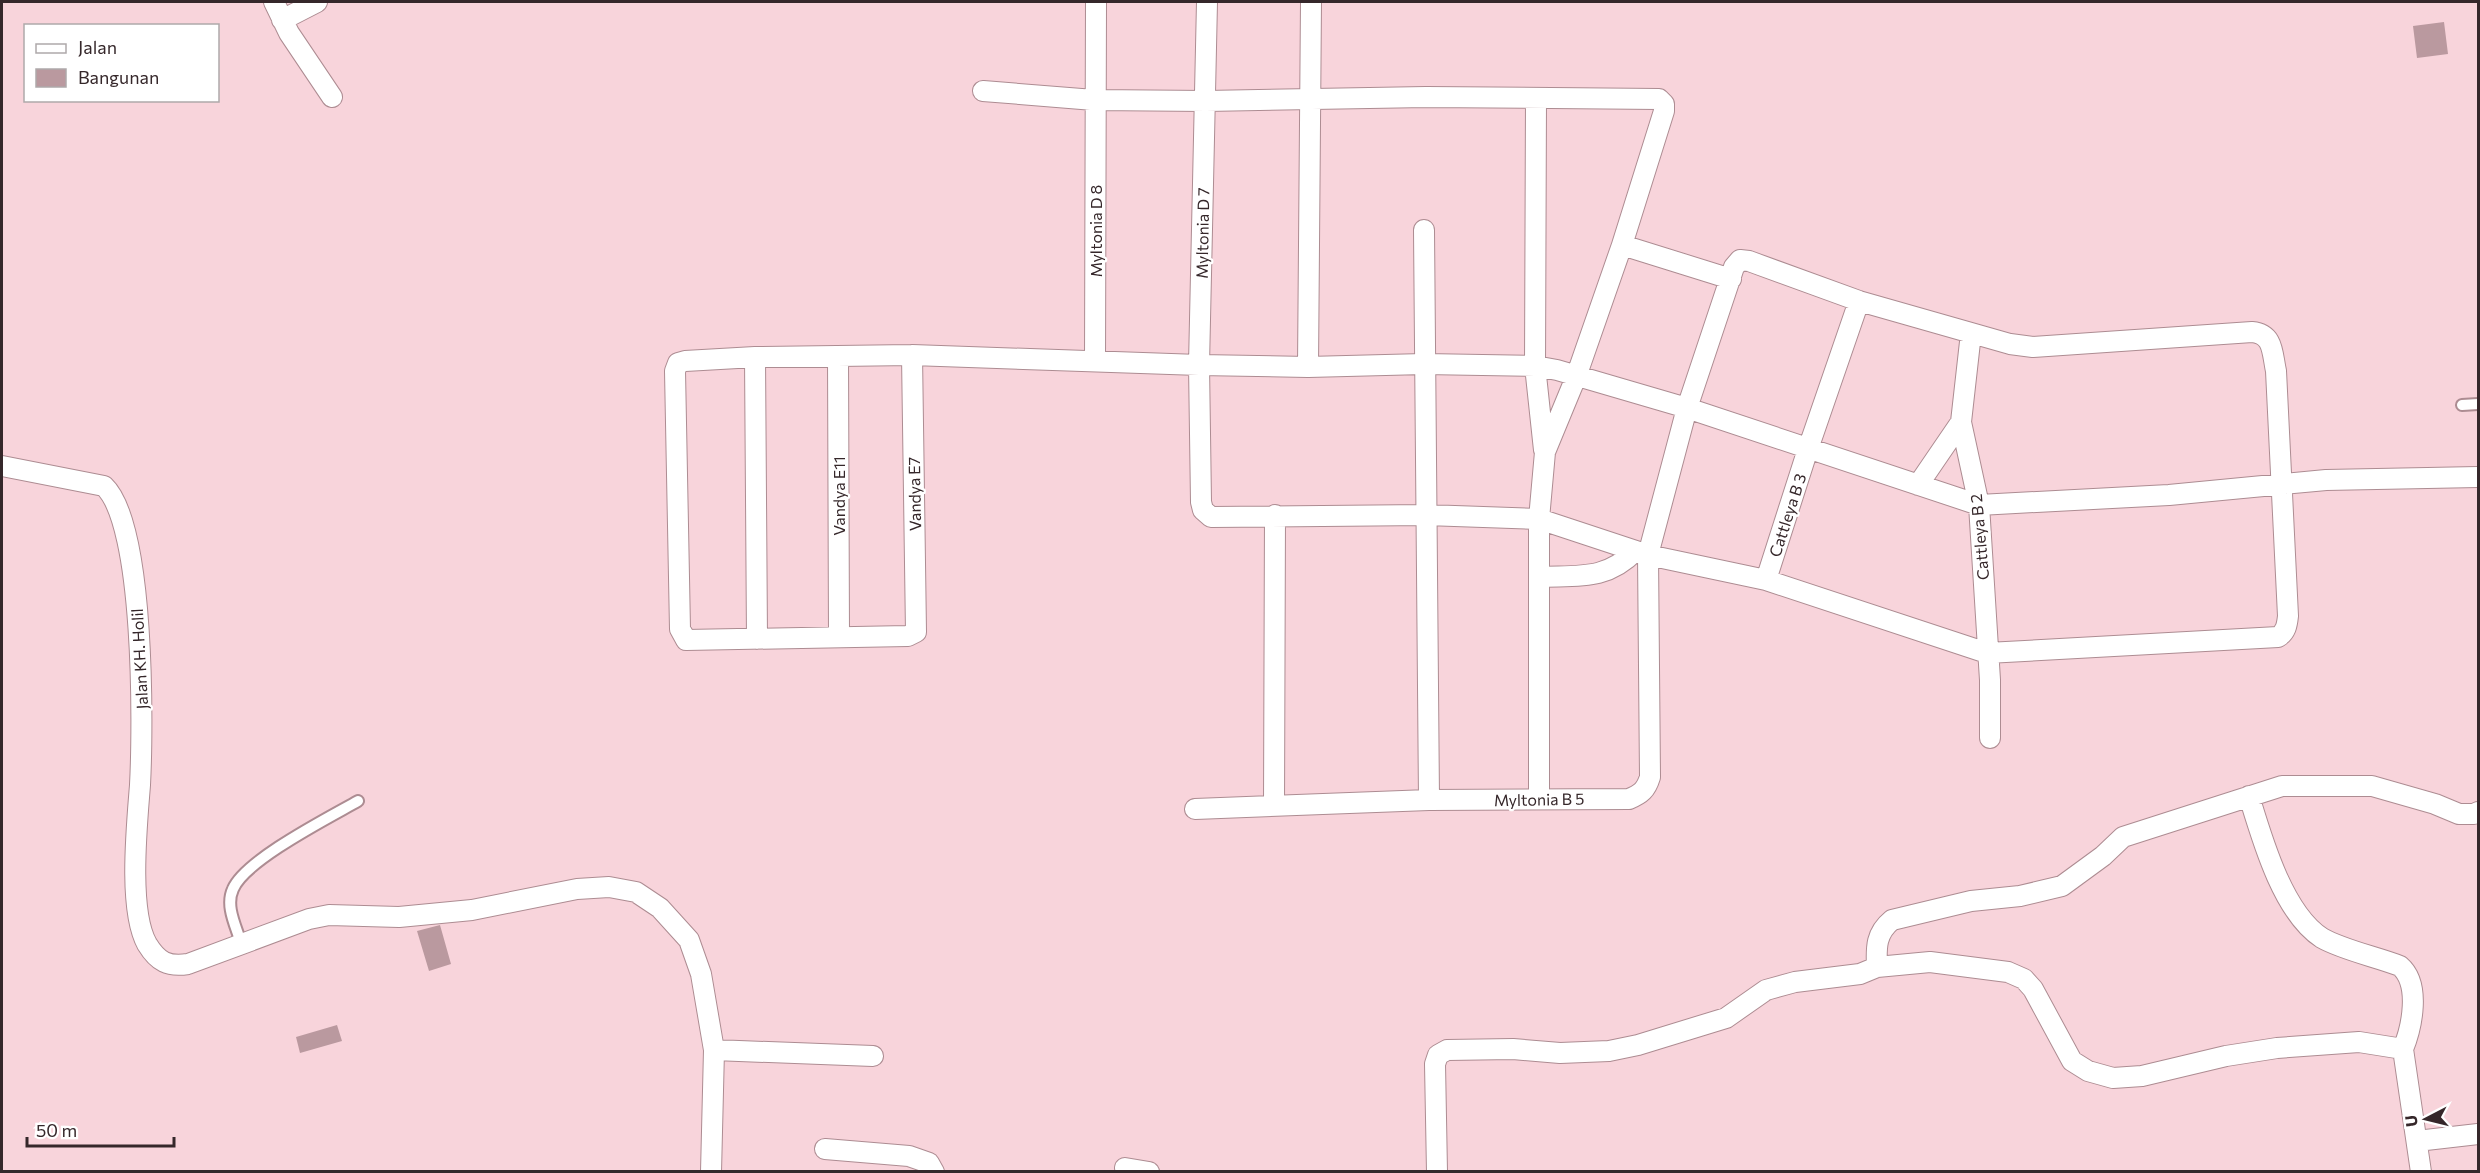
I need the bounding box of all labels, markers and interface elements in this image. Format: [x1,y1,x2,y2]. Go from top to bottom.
legend [24,24,219,102]
text: Jalan [78,36,117,58]
text: Bangunan [78,66,159,88]
street label: Myltonia D 8 [1086,185,1105,277]
street label: Myltonia D 7 [1192,187,1212,279]
street label: Vandya E11 [829,456,848,536]
street label: Vandya E7 [904,457,924,531]
street label: Cattleya B 3 [1765,471,1809,559]
street label: Cattleya B 2 [1966,493,1992,581]
street label: Jalan KH. Holil [127,608,151,710]
street label: Myltonia B 5 [1494,789,1584,809]
north arrow [2396,1089,2456,1149]
scale bar [27,1110,174,1148]
text: U [2400,1114,2421,1128]
text: 50 m [36,1119,77,1141]

